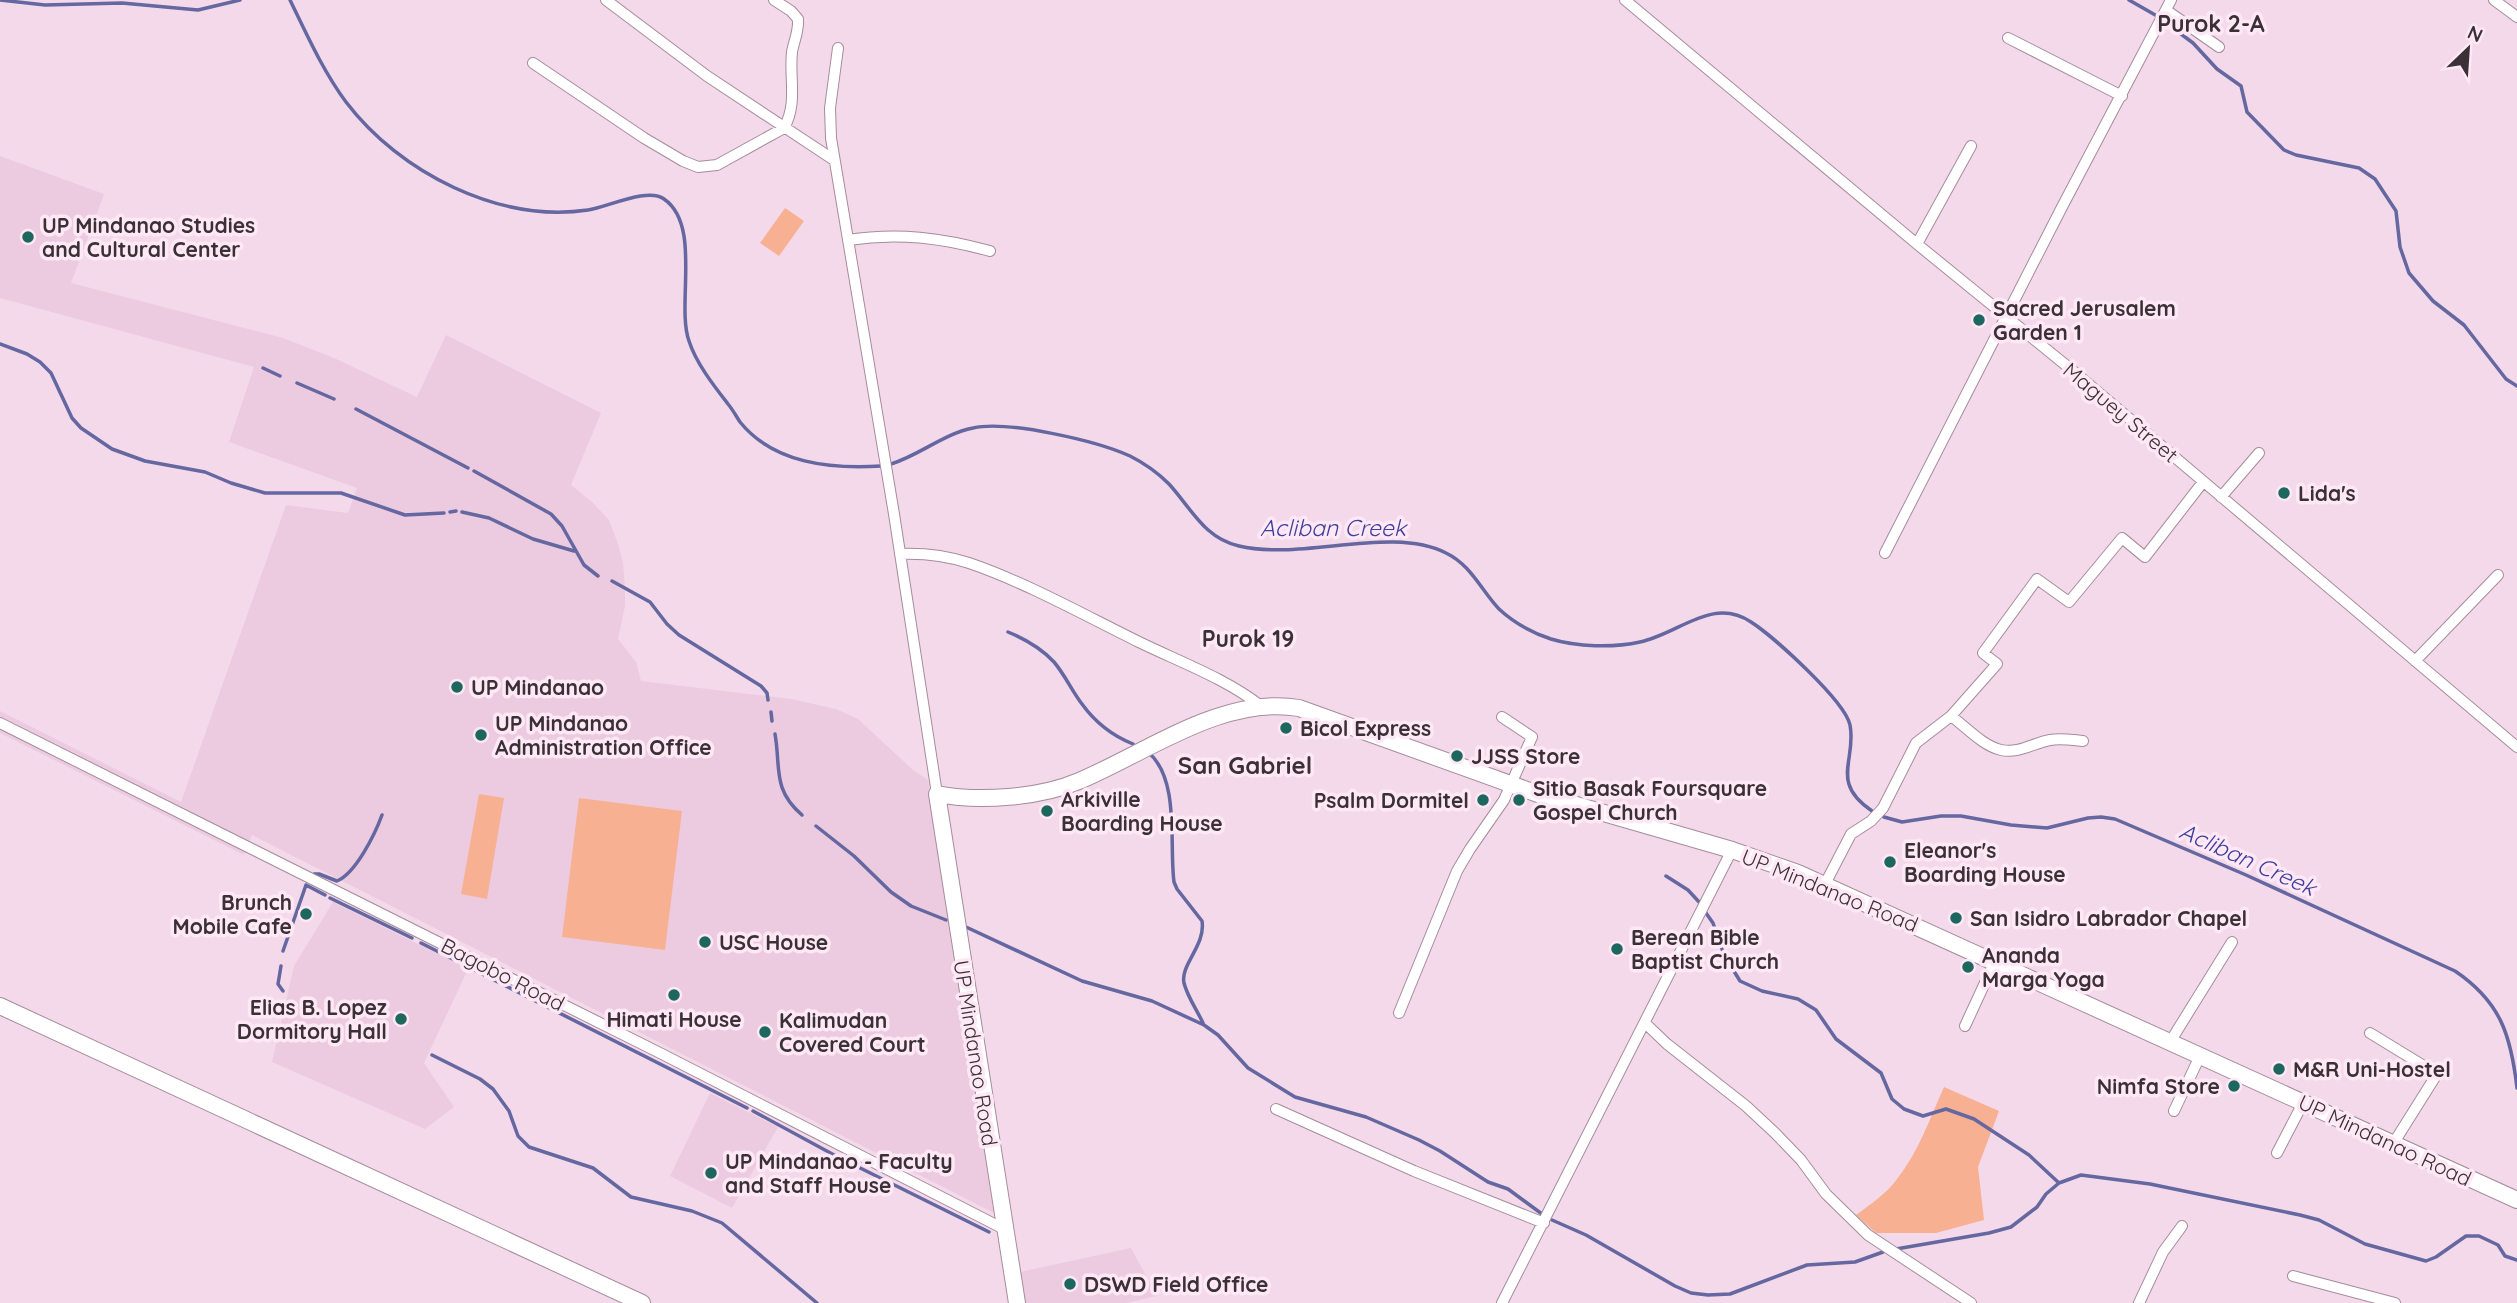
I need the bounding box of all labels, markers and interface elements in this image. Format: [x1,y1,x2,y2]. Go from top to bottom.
district label: Purok 2-A [2157,9,2265,38]
north arrow [2433,14,2503,84]
text: N [2464,20,2487,47]
place label: UP Mindanao Studies and Cultural Center [42,212,255,262]
marker: UP Mindanao Studies and Cultural Center [20,229,36,245]
place label: Sacred Jerusalem Garden 1 [1993,295,2176,345]
marker: Sacred Jerusalem Garden 1 [1971,312,1987,328]
street label: Maguey Street [2058,356,2184,468]
place label: Lida's [2298,480,2356,506]
marker: Lida's [2276,485,2292,501]
water label: Acliban Creek [1260,513,1408,542]
district label: Purok 19 [1202,624,1294,653]
place label: UP Mindanao [471,674,604,700]
marker: UP Mindanao [449,679,465,695]
place label: UP Mindanao Administration Office [495,710,712,760]
place label: Bicol Express [1300,715,1431,741]
marker: Bicol Express [1278,720,1294,736]
marker: UP Mindanao Administration Office [473,727,489,743]
place label: JJSS Store [1471,743,1580,769]
marker: JJSS Store [1449,748,1465,764]
district label: San Gabriel [1178,750,1312,780]
place label: Sitio Basak Foursquare Gospel Church [1533,775,1767,825]
place label: Arkiville Boarding House [1061,786,1223,836]
place label: Psalm Dormitel [1314,787,1469,813]
marker: Psalm Dormitel [1475,792,1491,808]
marker: Sitio Basak Foursquare Gospel Church [1511,792,1527,808]
marker: Arkiville Boarding House [1039,803,1055,819]
water label: Acliban Creek [2175,816,2322,903]
place label: Eleanor's Boarding House [1904,837,2066,887]
street label: UP Mindanao Road [1738,843,1922,937]
marker: Eleanor's Boarding House [1882,854,1898,870]
place label: Brunch Mobile Cafe [173,889,292,939]
place label: San Isidro Labrador Chapel [1970,905,2247,931]
marker: Brunch Mobile Cafe [298,906,314,922]
marker: San Isidro Labrador Chapel [1948,910,1964,926]
place label: Berean Bible Baptist Church [1631,924,1779,974]
place label: USC House [719,929,828,955]
street label: Bagobo Road [437,932,569,1016]
marker: USC House [697,934,713,950]
marker: Berean Bible Baptist Church [1609,941,1625,957]
place label: Ananda Marga Yoga [1982,942,2105,992]
street label: UP Mindanao Road [948,958,1004,1148]
marker: Ananda Marga Yoga [1960,959,1976,975]
marker: Himati House [666,987,682,1003]
place label: Elias B. Lopez Dormitory Hall [237,994,387,1044]
place label: Himati House [606,1006,742,1032]
place label: Kalimudan Covered Court [779,1007,926,1057]
marker: Elias B. Lopez Dormitory Hall [393,1011,409,1027]
marker: Kalimudan Covered Court [757,1024,773,1040]
place label: M&R Uni-Hostel [2293,1056,2451,1082]
marker: M&R Uni-Hostel [2271,1061,2287,1077]
place label: Nimfa Store [2097,1073,2220,1099]
marker: Nimfa Store [2226,1078,2242,1094]
street label: UP Mindanao Road [2294,1088,2476,1192]
place label: UP Mindanao - Faculty and Staff House [725,1148,953,1198]
marker: UP Mindanao - Faculty and Staff House [703,1165,719,1181]
place label: DSWD Field Office [1084,1271,1268,1297]
marker: DSWD Field Office [1062,1276,1078,1292]

